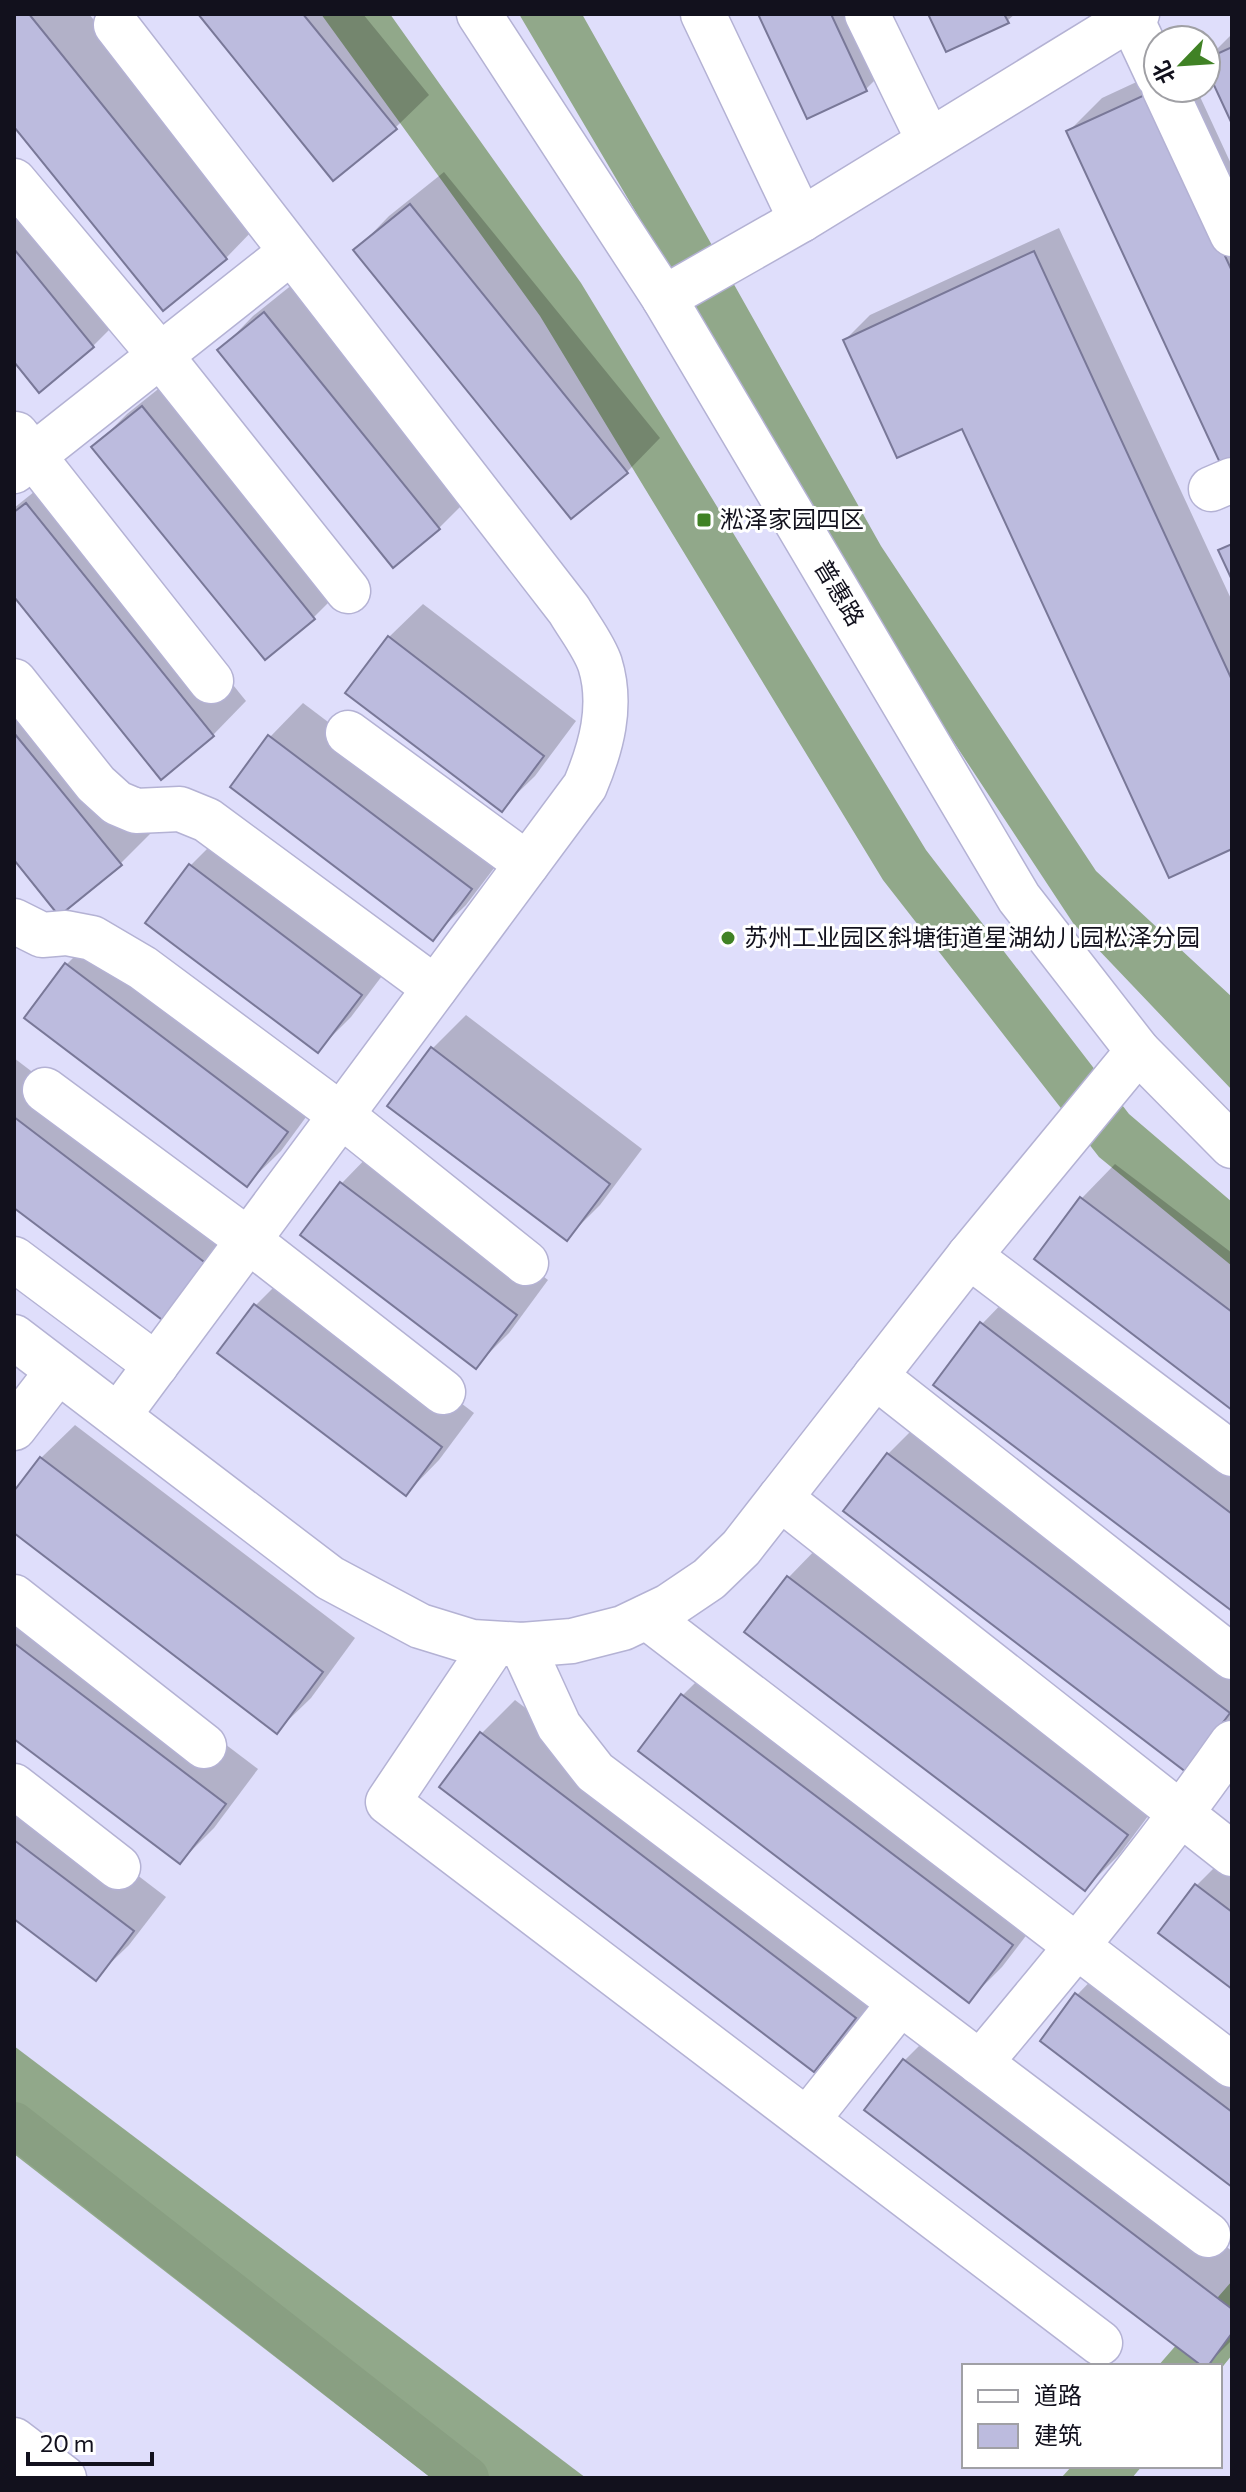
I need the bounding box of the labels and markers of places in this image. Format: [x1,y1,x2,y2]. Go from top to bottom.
place label: 淞泽家园四区 [720,504,864,533]
marker: 淞泽家园四区 [695,511,713,529]
place label: 苏州工业园区斜塘街道星湖幼儿园松泽分园 [744,922,1200,951]
marker: 苏州工业园区斜塘街道星湖幼儿园松泽分园 [719,929,737,947]

